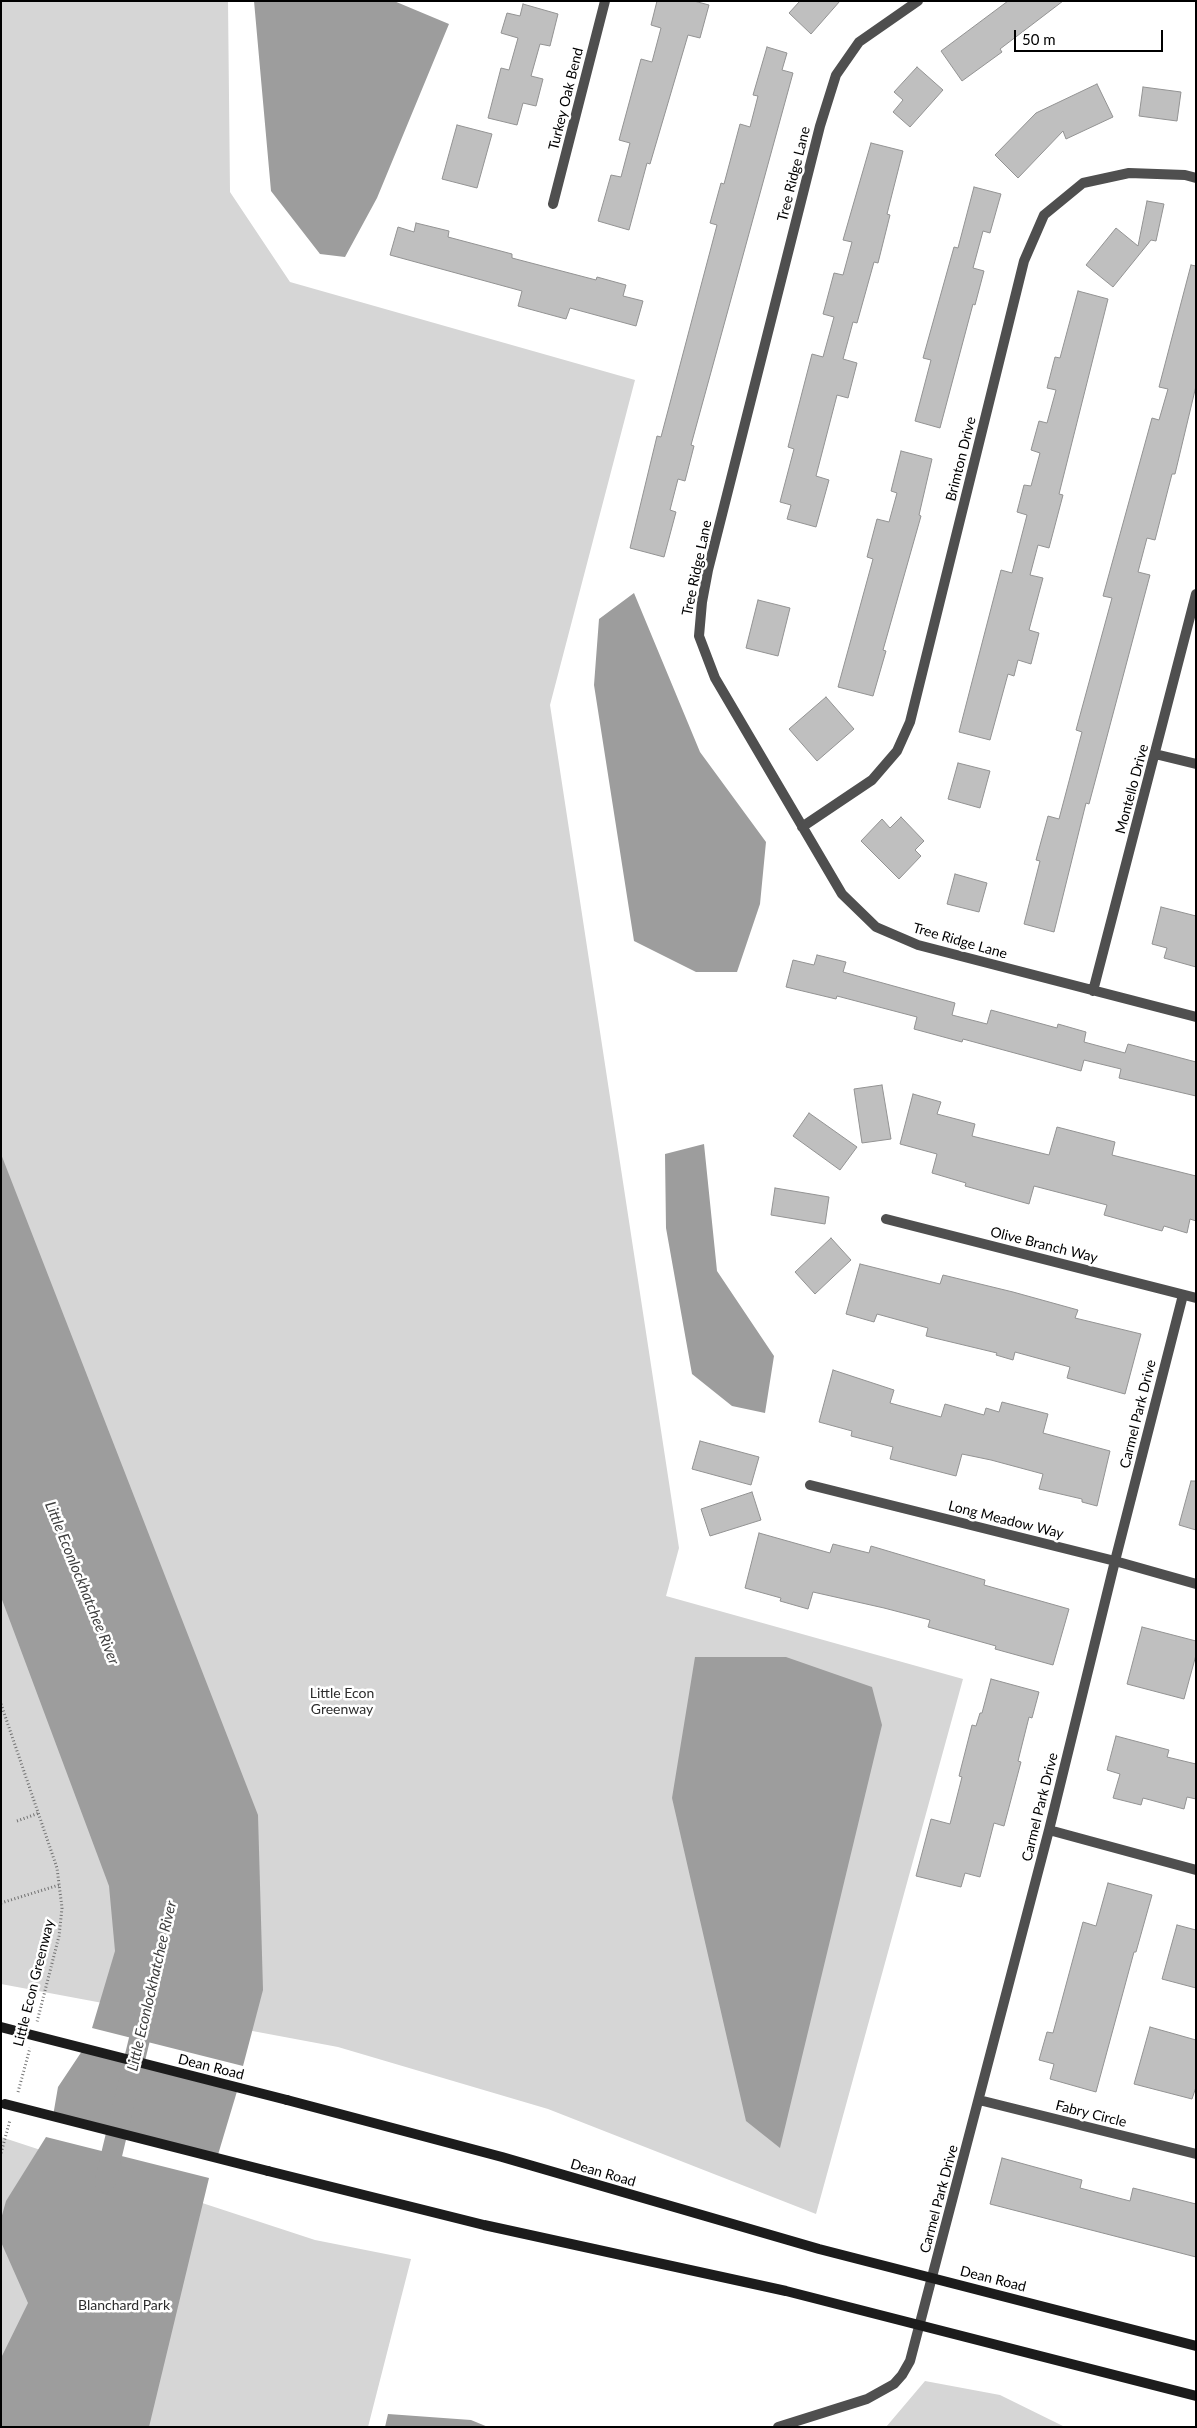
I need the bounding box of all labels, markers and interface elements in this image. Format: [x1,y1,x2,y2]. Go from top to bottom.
scale bar [1017,20,1166,52]
text: 50 m [1022,30,1056,48]
street label: Turkey Oak Bend [545,46,587,152]
street label: Tree Ridge Lane [774,125,814,223]
street label: Brimton Drive [942,415,980,503]
street label: Tree Ridge Lane [679,519,715,617]
street label: Montello Drive [1112,742,1152,836]
street label: Tree Ridge Lane [911,920,1009,962]
street label: Olive Branch Way [989,1224,1099,1266]
street label: Carmel Park Drive [1116,1358,1160,1470]
street label: Long Meadow Way [947,1498,1065,1542]
water label: Little Econlockhatchee River [41,1499,123,1667]
park label: Little Econ Greenway [310,1685,374,1718]
street label: Carmel Park Drive [1018,1751,1062,1863]
water label: Little Econlockhatchee River [124,1899,180,2073]
street label: Little Econ Greenway [10,1918,58,2048]
street label: Dean Road [176,2051,246,2083]
street label: Fabry Circle [1054,2097,1128,2131]
street label: Carmel Park Drive [916,2143,962,2255]
street label: Dean Road [568,2156,638,2190]
street label: Dean Road [958,2263,1028,2295]
park label: Blanchard Park [78,2297,170,2313]

